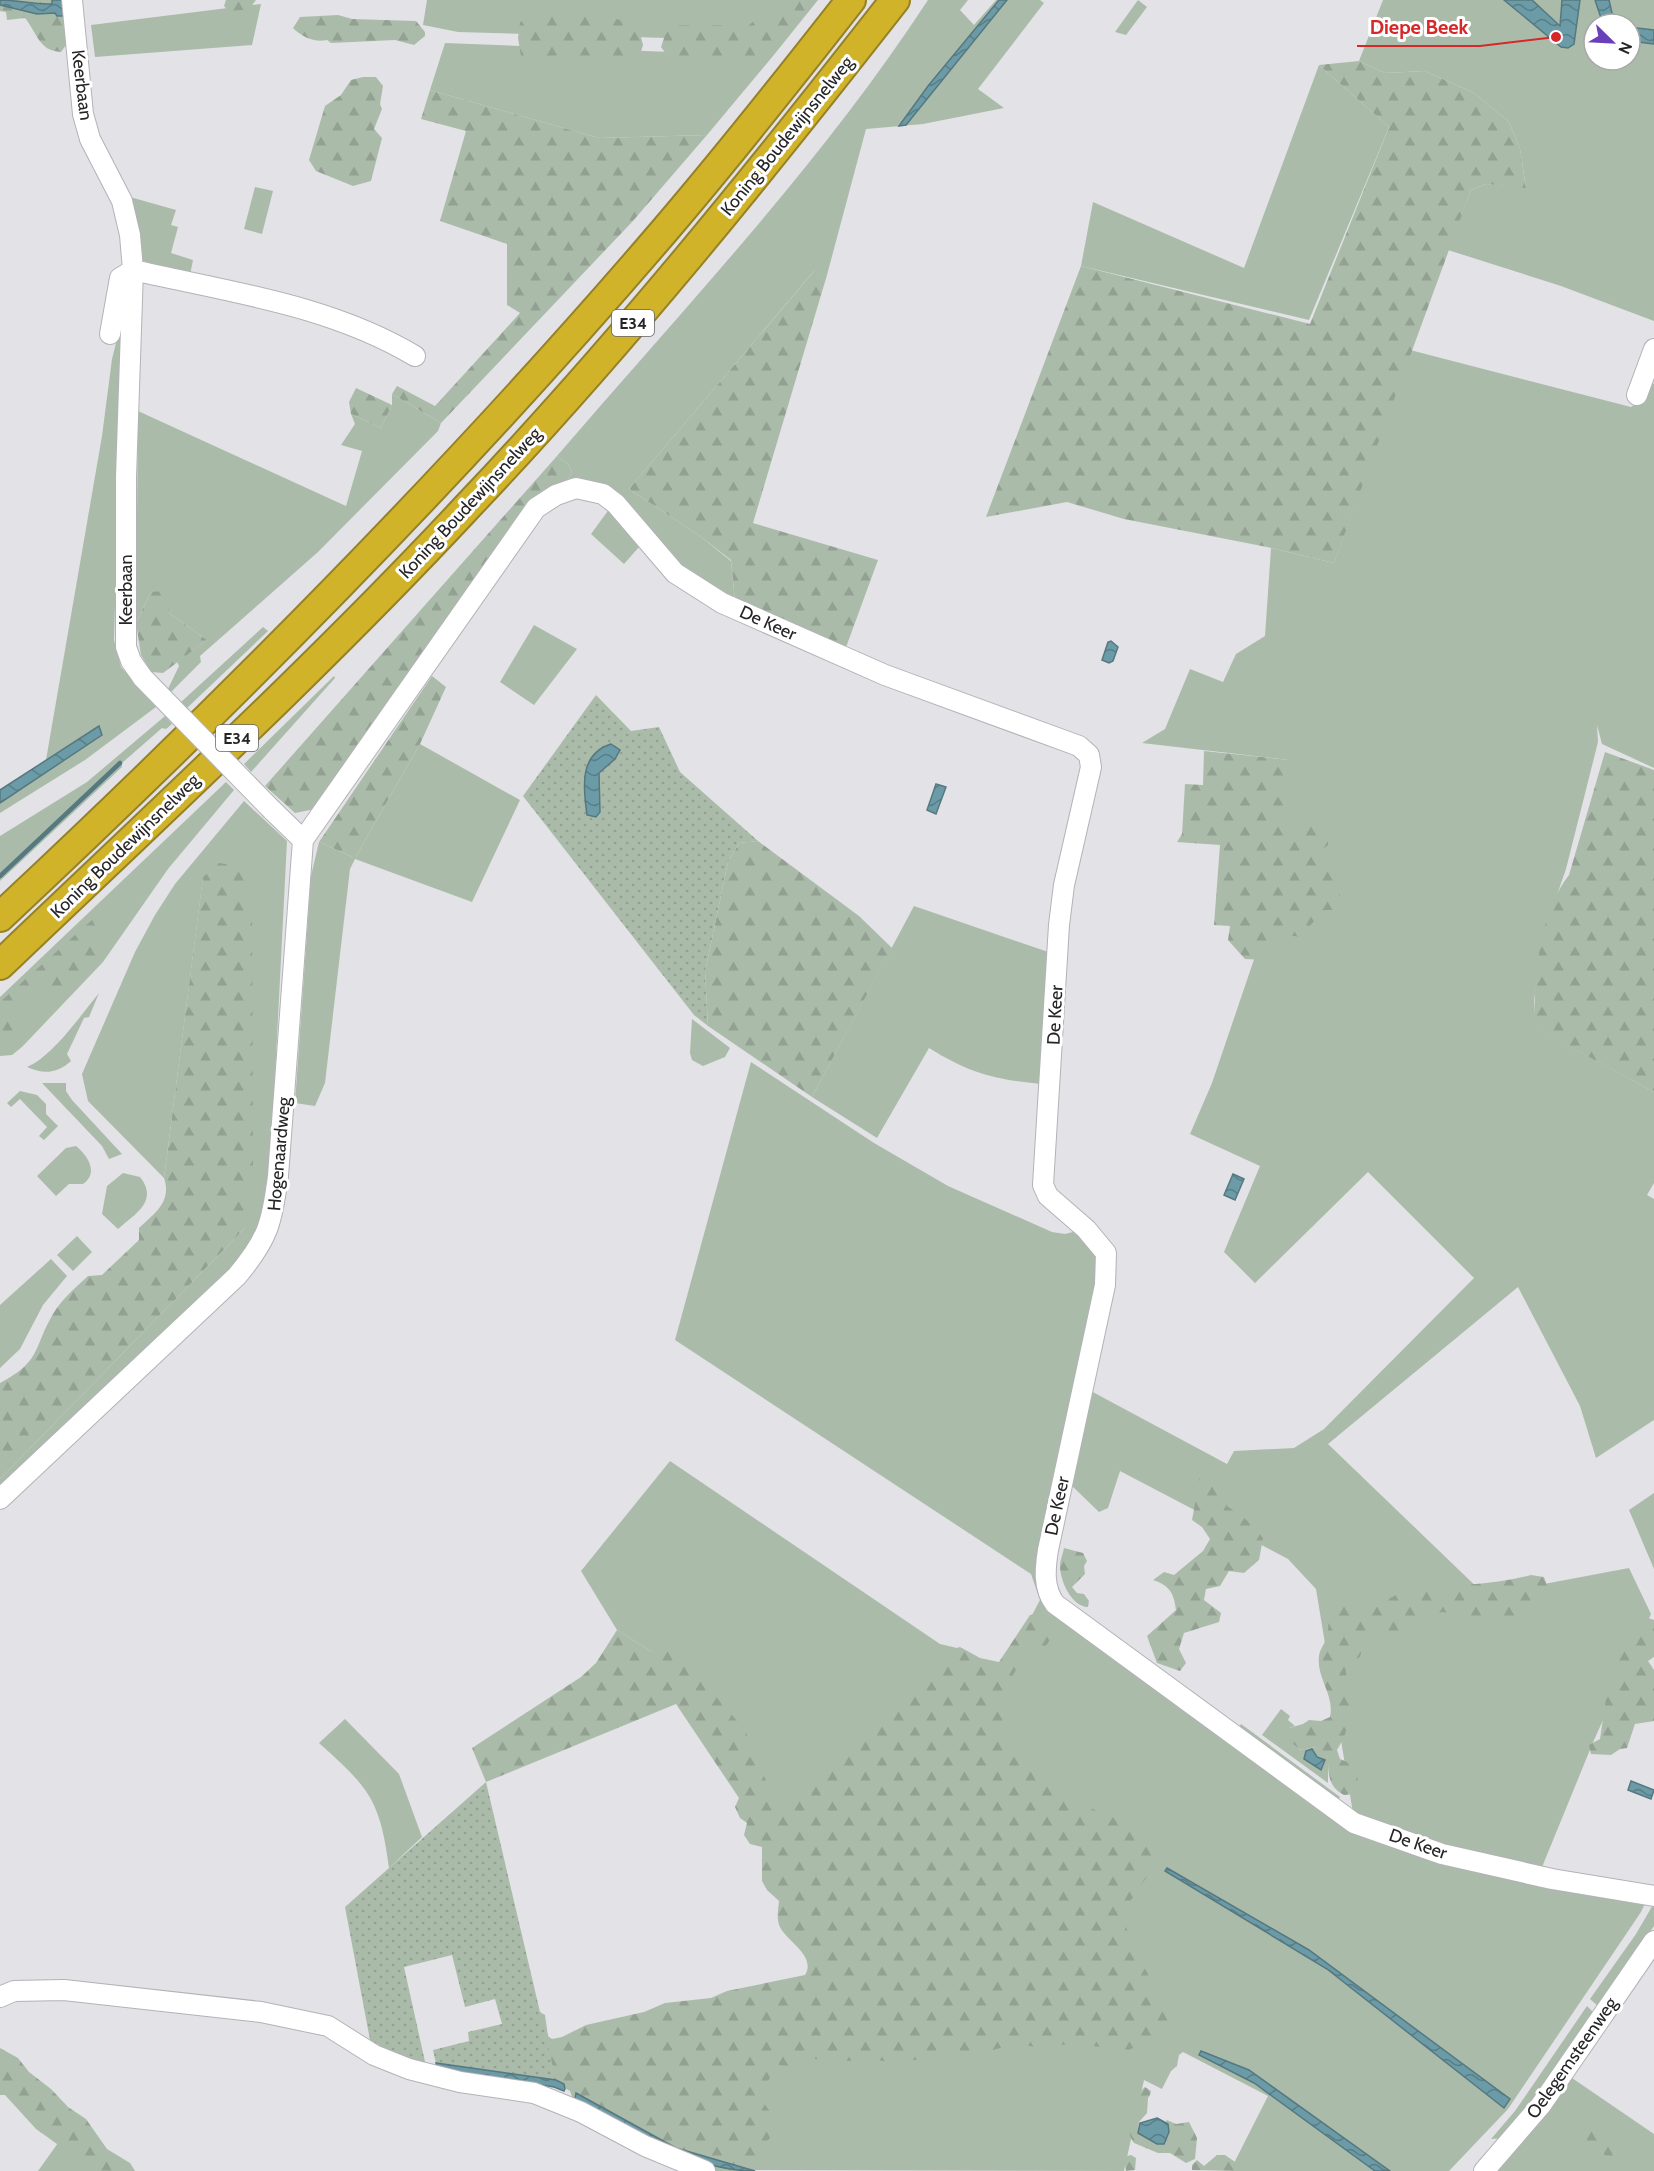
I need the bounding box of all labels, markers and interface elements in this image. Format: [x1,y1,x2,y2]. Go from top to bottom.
callout: Diepe Beek [1357,8,1480,46]
north arrow [1582,12,1642,72]
text: Diepe Beek [1370,15,1468,39]
text: N [1614,39,1636,57]
street label: Keerbaan [67,48,97,122]
street label: Koning Boudewijnsnelweg [716,51,859,220]
road number: E34 [612,310,654,336]
street label: Koning Boudewijnsnelweg [394,422,546,583]
street label: Keerbaan [115,554,137,626]
street label: De Keer [736,601,800,645]
road number: E34 [216,725,258,751]
street label: Koning Boudewijnsnelweg [46,768,205,923]
street label: De Keer [1042,984,1068,1046]
street label: Hogenaardweg [263,1095,295,1212]
street label: De Keer [1040,1474,1074,1538]
street label: De Keer [1386,1824,1450,1864]
street label: Oelegemsteenweg [1522,1992,1623,2123]

